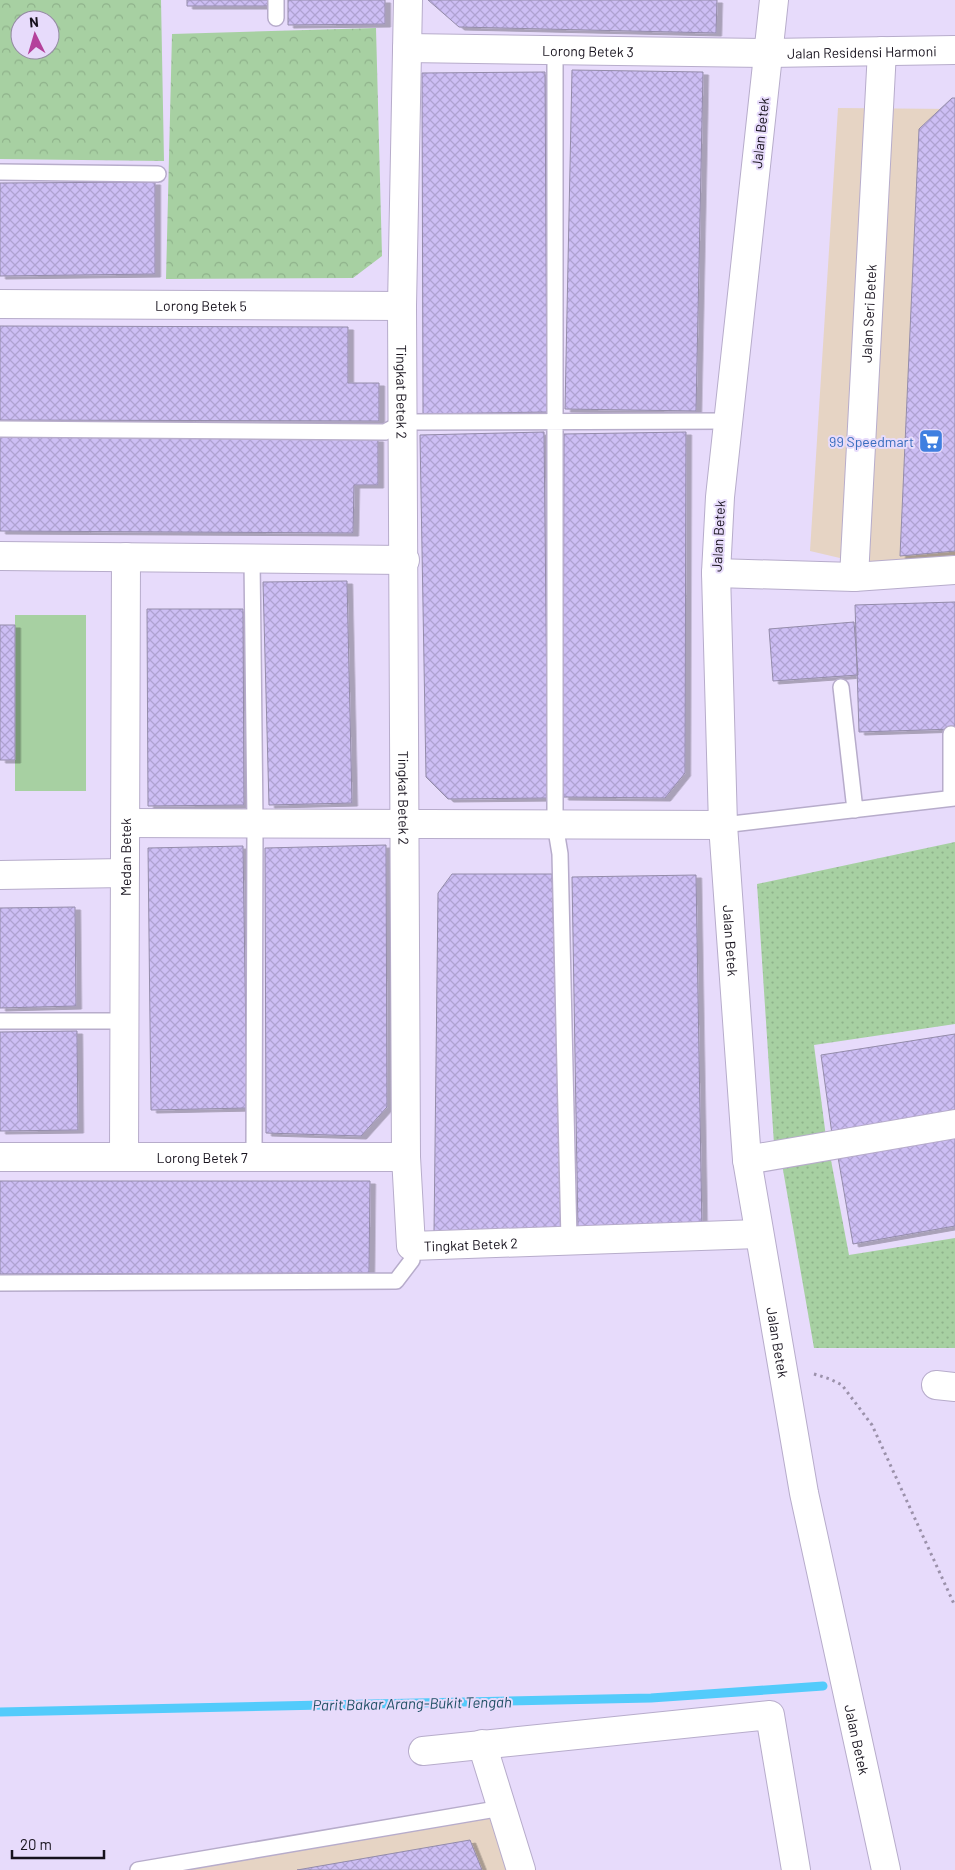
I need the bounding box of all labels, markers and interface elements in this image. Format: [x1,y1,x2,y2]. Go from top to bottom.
north arrow [10,10,60,60]
text: N [28,13,39,30]
street label: Lorong Betek 3 [542,41,634,60]
street label: Jalan Residensi Harmoni [787,42,937,61]
street label: Jalan Betek [748,97,772,169]
street label: Jalan Seri Betek [857,264,879,363]
street label: Lorong Betek 5 [155,296,247,314]
street label: Tingkat Betek 2 [394,345,411,439]
supermarket icon: 99 Speedmart [918,428,944,454]
place label: 99 Speedmart [829,433,914,450]
street label: Jalan Betek [708,500,728,572]
street label: Tingkat Betek 2 [396,751,413,845]
street label: Medan Betek [116,818,134,896]
street label: Jalan Betek [720,904,742,977]
street label: Lorong Betek 7 [156,1149,248,1166]
street label: Tingkat Betek 2 [423,1234,518,1254]
street label: Jalan Betek [764,1306,793,1379]
water label: Parit Bakar Arang-Bukit Tengah [312,1692,512,1714]
street label: Jalan Betek [842,1703,874,1776]
scale bar [12,1828,105,1860]
text: 20 m [20,1835,52,1853]

